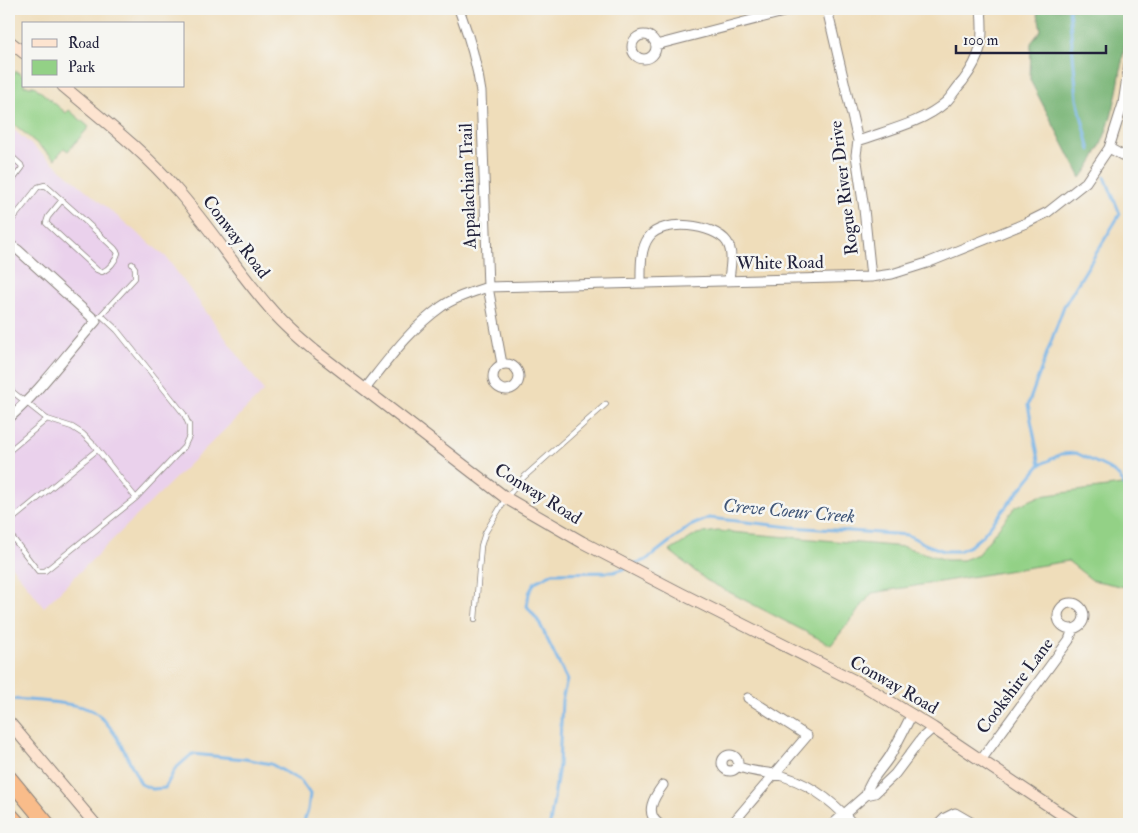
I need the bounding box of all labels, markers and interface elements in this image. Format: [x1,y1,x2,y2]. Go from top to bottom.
legend [22,22,185,88]
scale bar [956,22,1106,54]
text: 100 m [963,31,999,50]
text: Road [68,34,100,53]
text: Park [68,58,95,77]
street label: Rogue River Drive [824,119,864,257]
street label: Appalachian Trail [454,122,482,250]
street label: Conway Road [197,191,275,283]
street label: White Road [735,251,824,275]
street label: Conway Road [490,458,586,530]
water label: Creve Coeur Creek [722,493,856,529]
street label: Cookshire Lane [971,633,1059,739]
street label: Conway Road [846,650,943,720]

